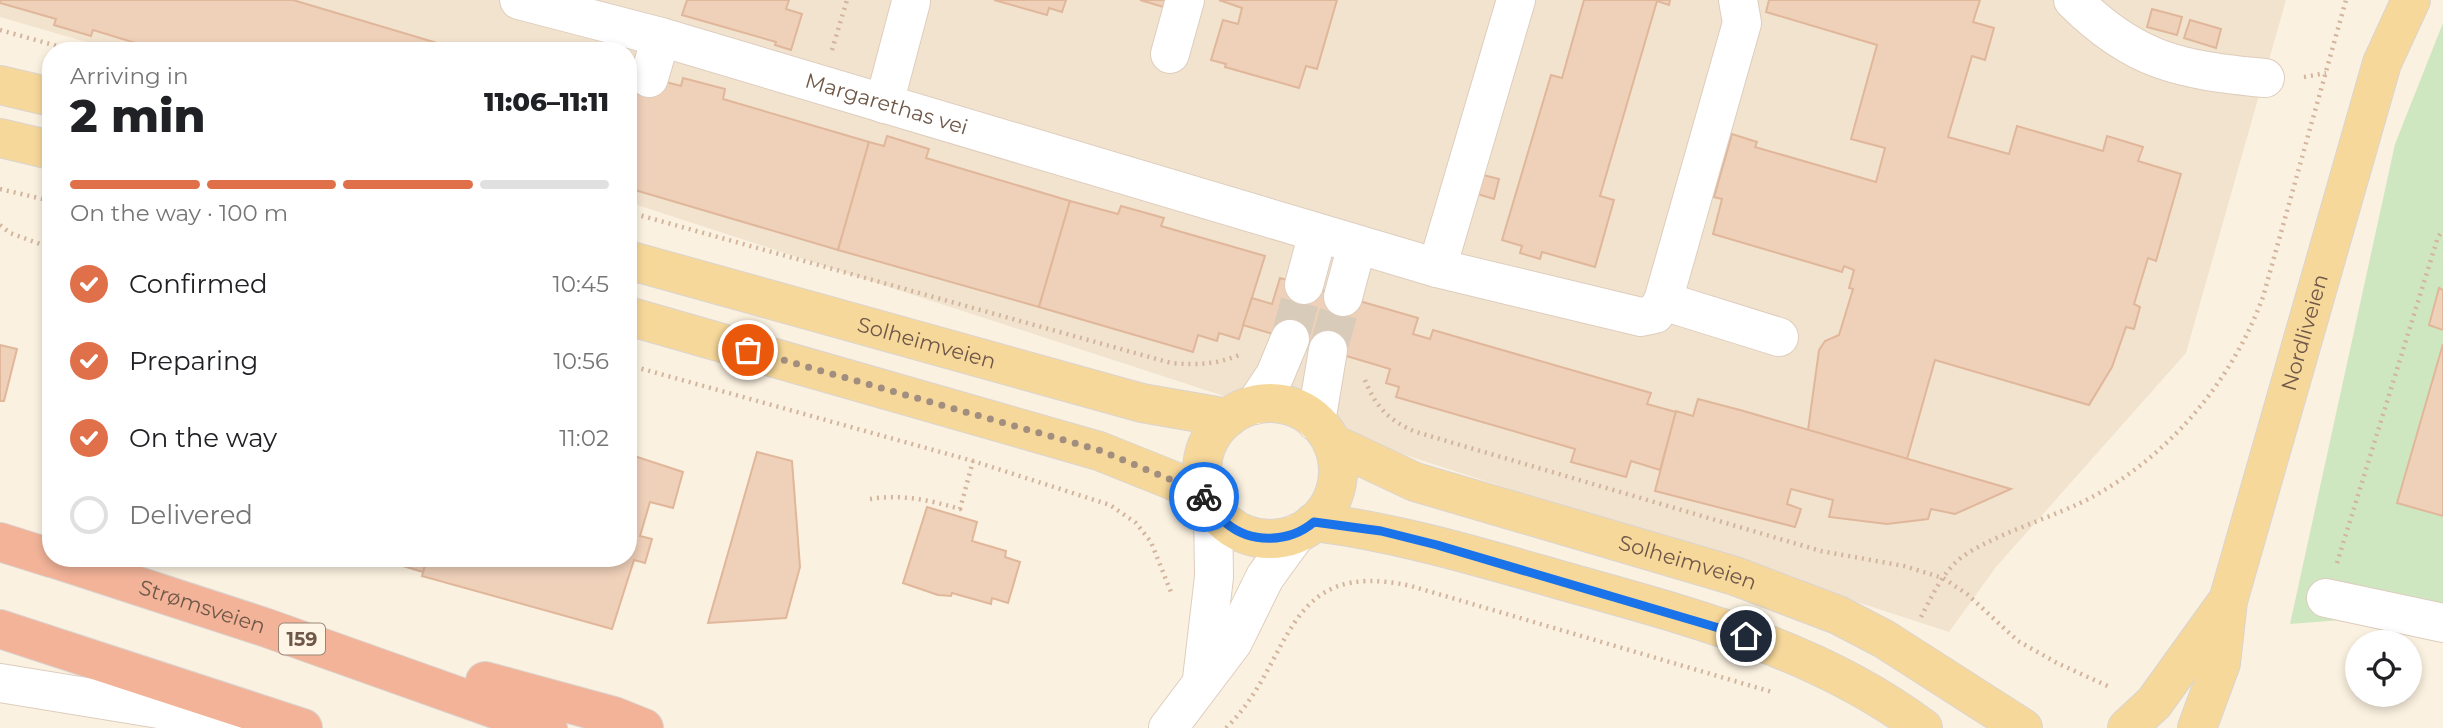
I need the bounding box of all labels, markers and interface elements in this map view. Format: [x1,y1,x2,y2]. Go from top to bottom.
text: Arriving in [70,62,189,90]
street label: Margarethas vei [802,68,971,140]
text: 11:06–11:11 [484,86,609,118]
text: 2 min [70,87,205,144]
text: On the way · 100 m [70,199,288,227]
icon: check [70,265,108,303]
text: Confirmed [129,268,268,300]
text: 10:45 [552,270,609,298]
street label: Nordliveien [2276,271,2333,394]
street label: Solheimveien [855,311,999,374]
pin [718,320,778,380]
icon: bag [729,331,767,369]
icon: check [70,342,108,380]
text: Preparing [129,345,258,377]
text: 10:56 [554,347,609,375]
icon: check [70,419,108,457]
text: On the way [129,422,277,454]
text: 11:02 [559,424,609,452]
courier [1169,462,1239,532]
icon: bike [1185,478,1223,516]
text: Delivered [129,499,253,531]
street label: Solheimveien [1616,530,1760,595]
street label: Strømsveien [136,574,269,639]
pin [1716,606,1776,666]
icon: home [1727,617,1765,655]
road number: 159 [279,624,325,654]
map controls [2345,630,2422,707]
button: locate [2345,630,2422,707]

